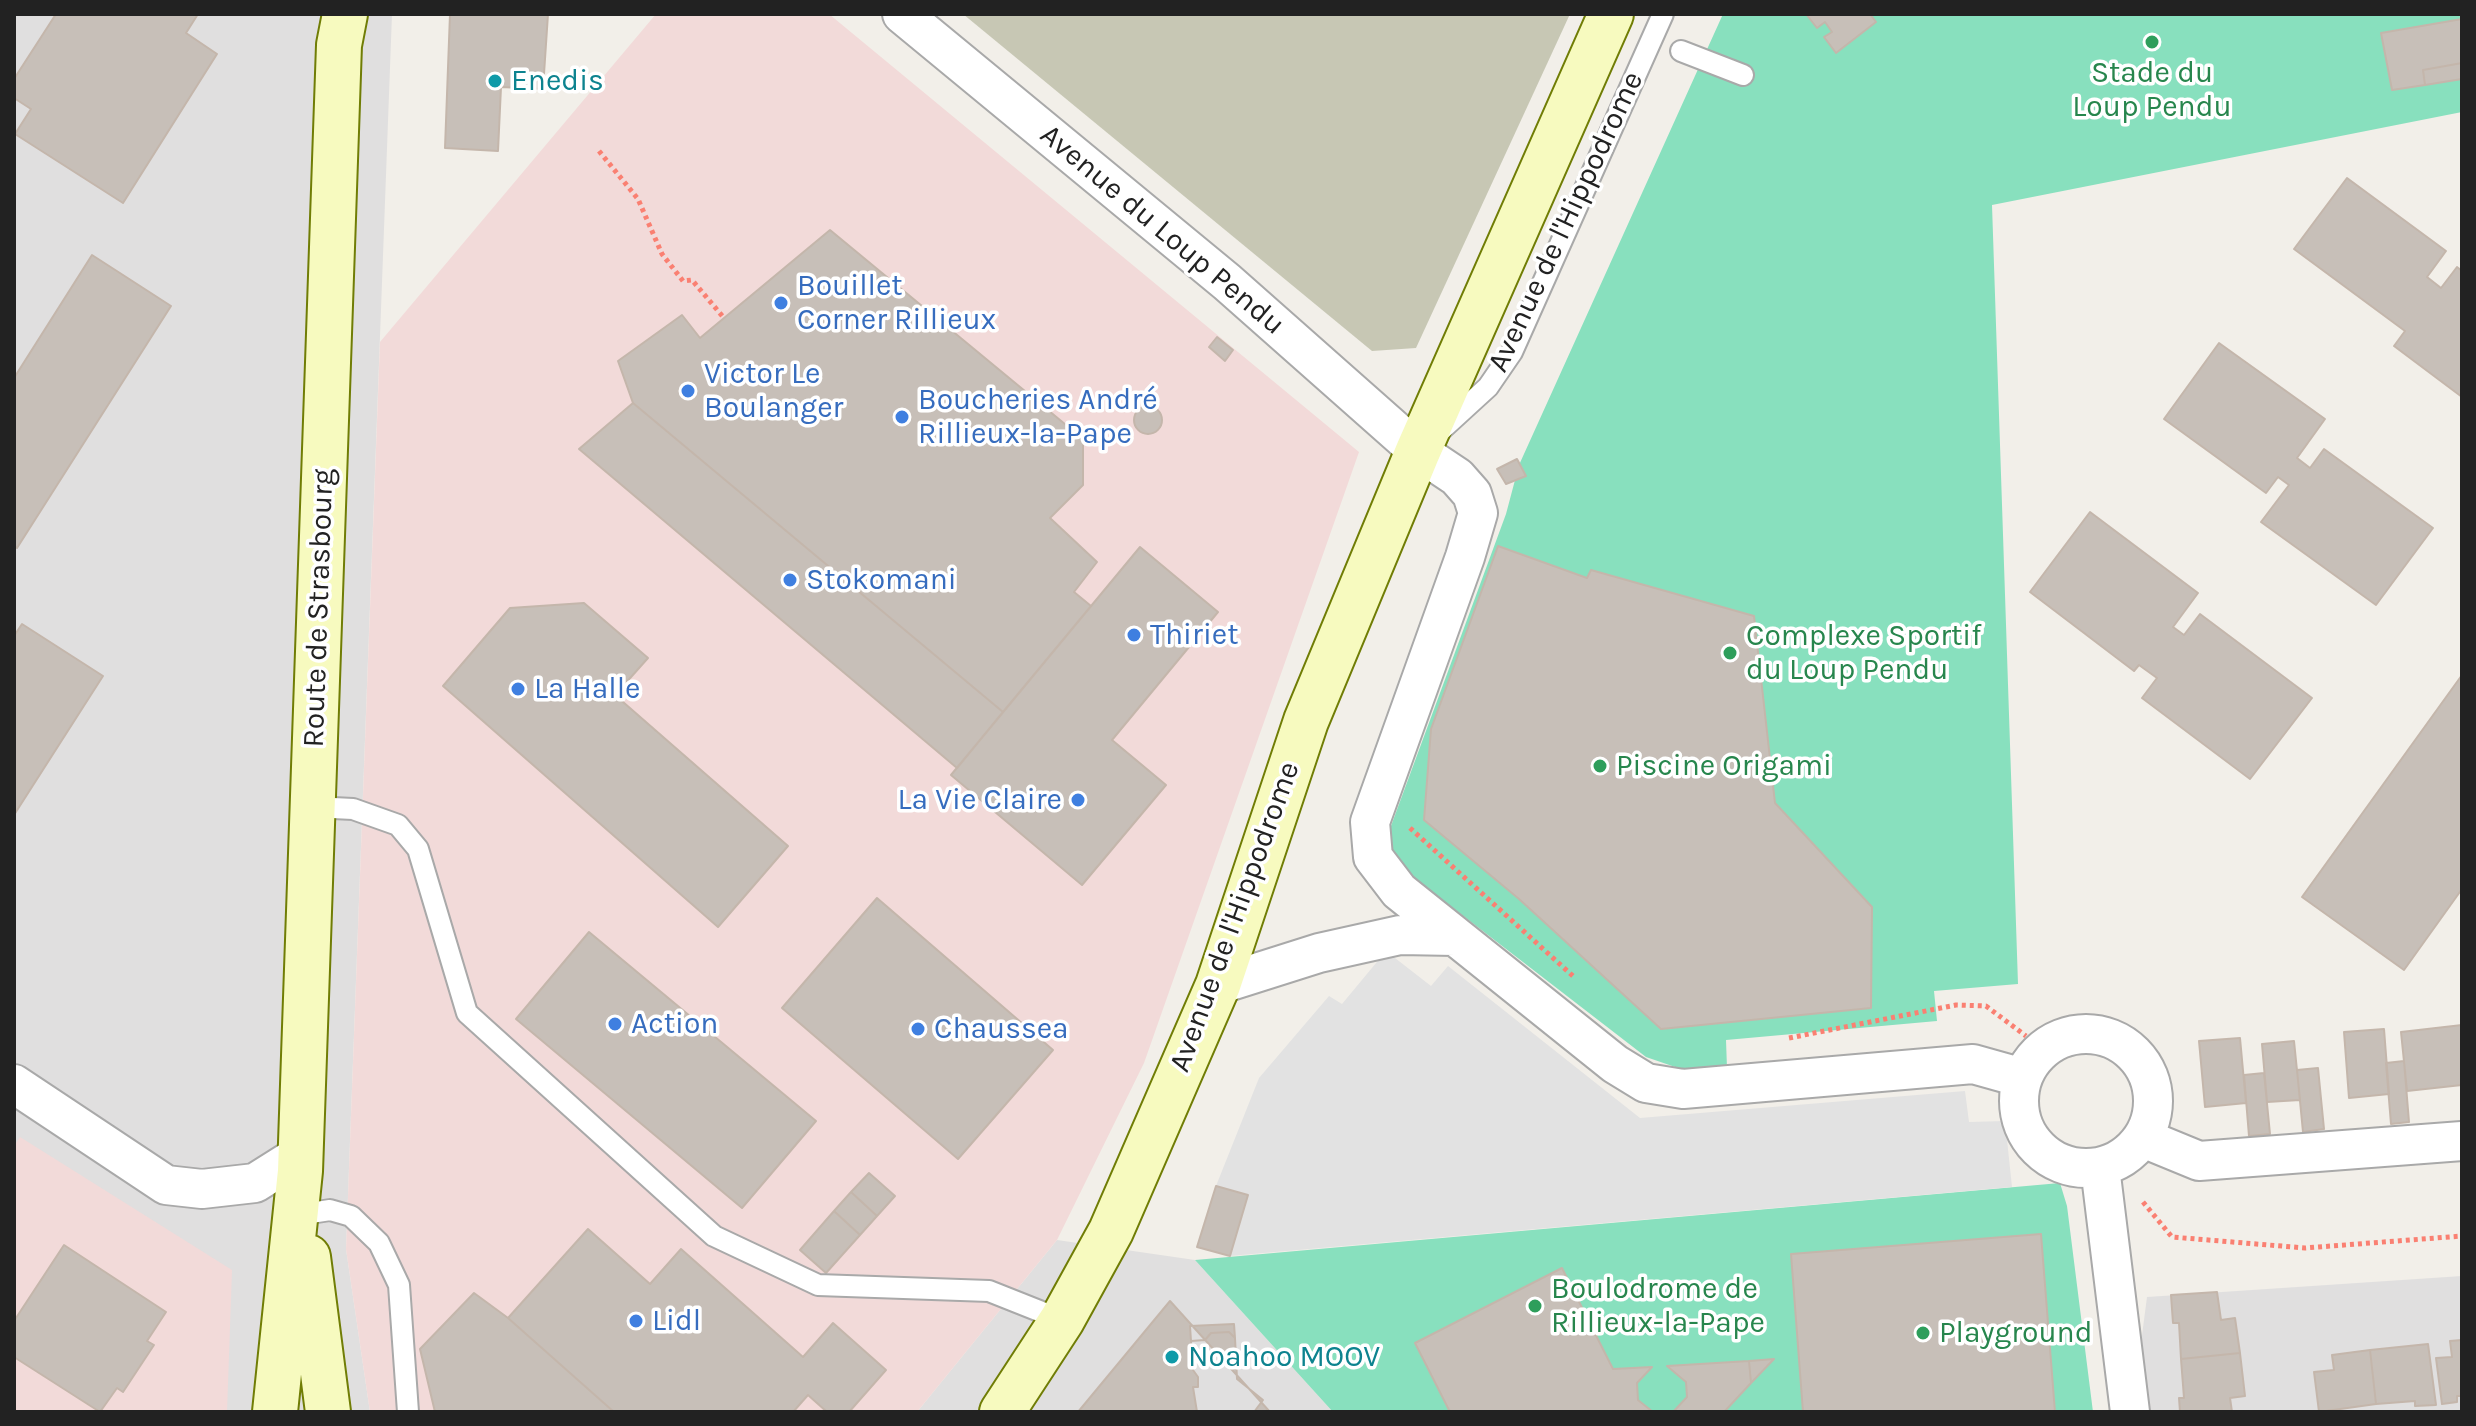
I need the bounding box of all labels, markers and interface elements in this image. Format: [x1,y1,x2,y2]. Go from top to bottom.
marker: Stade du Loup Pendu [2143,33,2161,51]
place label: Stade du Loup Pendu [2072,55,2232,126]
place label: Enedis [511,63,604,99]
street label: Avenue de l'Hippodrome [1480,66,1652,378]
marker: Enedis [486,72,504,90]
street label: Avenue du Loup Pendu [1032,117,1292,343]
place label: Bouillet Corner Rillieux [797,268,996,338]
marker: Bouillet Corner Rillieux [772,294,790,312]
place label: Victor Le Boulanger [704,356,843,426]
marker: Victor Le Boulanger [679,382,697,400]
place label: Boucheries André Rillieux-la-Pape [918,382,1158,452]
marker: Boucheries André Rillieux-la-Pape [893,408,911,426]
street label: Route de Strasbourg [296,468,342,748]
place label: Stokomani [806,562,957,598]
marker: Stokomani [781,571,799,589]
place label: Thiriet [1150,617,1239,653]
place label: Complexe Sportif du Loup Pendu [1746,618,1981,688]
marker: Thiriet [1125,626,1143,644]
marker: Complexe Sportif du Loup Pendu [1721,644,1739,662]
place label: La Halle [534,671,640,707]
marker: La Halle [509,680,527,698]
place label: Piscine Origami [1616,748,1832,784]
street label: Avenue de l'Hippodrome [1162,757,1308,1077]
marker: Piscine Origami [1591,757,1609,775]
place label: La Vie Claire [897,782,1062,818]
marker: La Vie Claire [1069,791,1087,809]
place label: Action [631,1006,718,1042]
place label: Chaussea [934,1011,1069,1047]
marker: Action [606,1015,624,1033]
marker: Chaussea [909,1020,927,1038]
place label: Boulodrome de Rillieux-la-Pape [1551,1271,1765,1342]
marker: Boulodrome de Rillieux-la-Pape [1526,1297,1544,1315]
place label: Lidl [652,1303,701,1339]
marker: Lidl [627,1312,645,1330]
place label: Playground [1939,1315,2092,1351]
marker: Playground [1914,1324,1932,1342]
place label: Noahoo MOOV [1188,1339,1380,1375]
marker: Noahoo MOOV [1163,1348,1181,1366]

